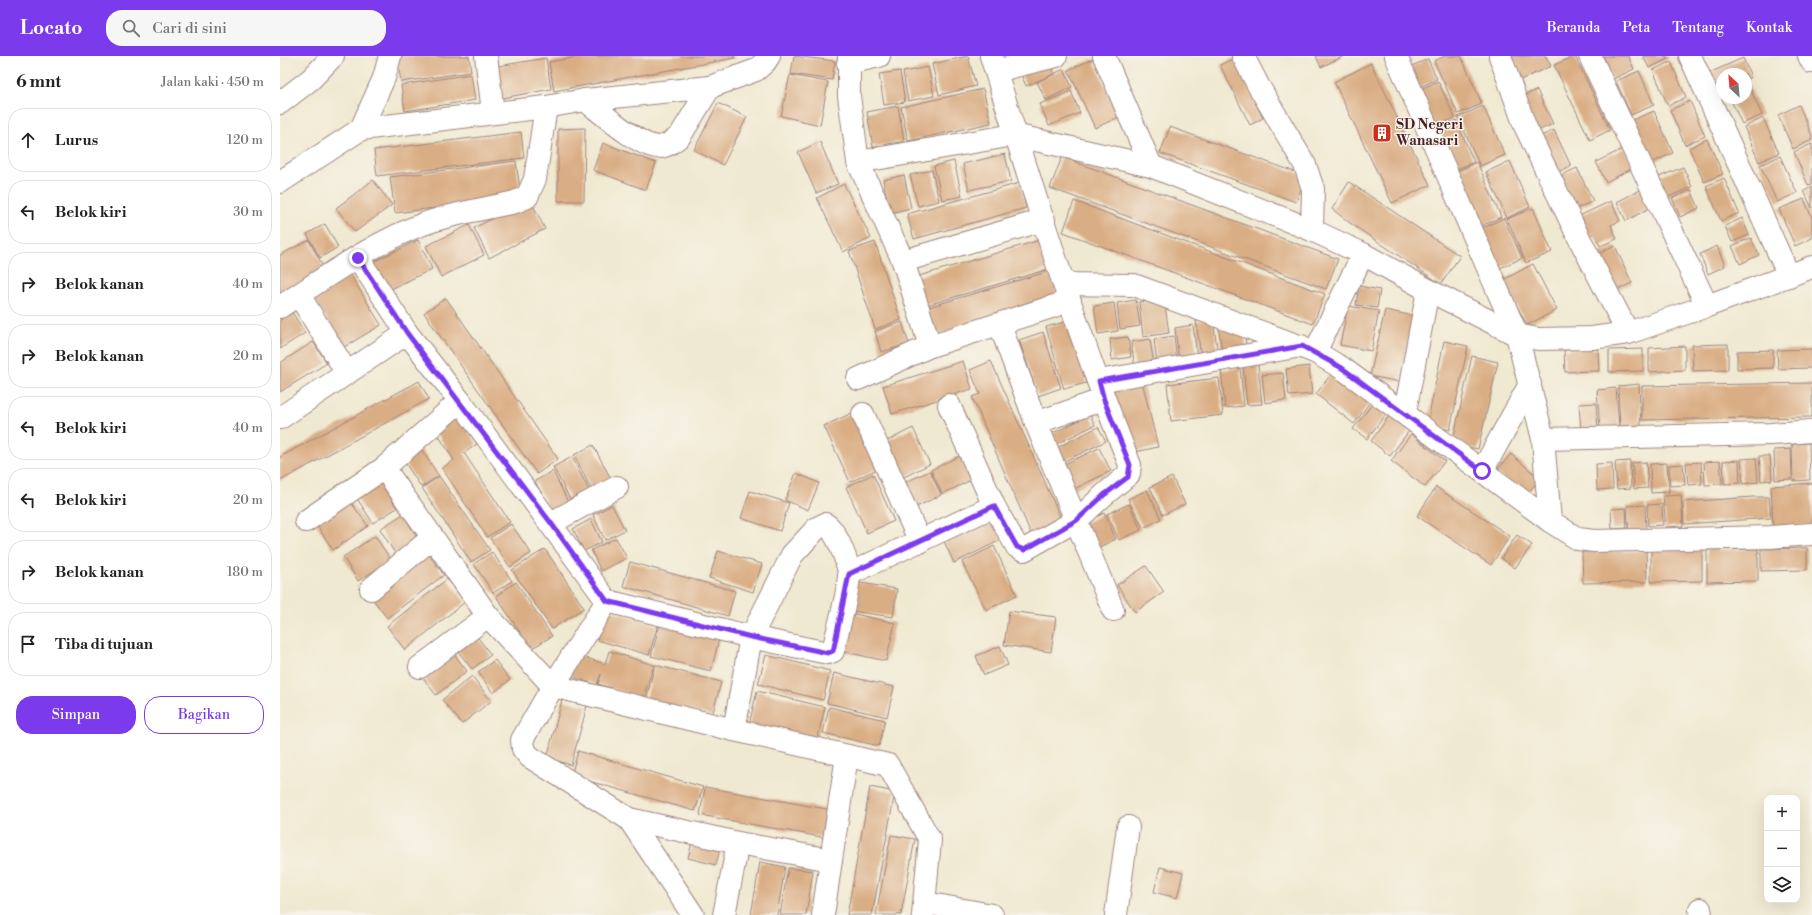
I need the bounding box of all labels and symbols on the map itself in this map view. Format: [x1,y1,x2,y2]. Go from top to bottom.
north arrow [1716,68,1752,104]
place label: SD Negeri Wanasari [1395,116,1463,150]
building icon: SD Negeri Wanasari [1371,122,1393,144]
route end [349,249,367,267]
route start [1473,462,1491,480]

